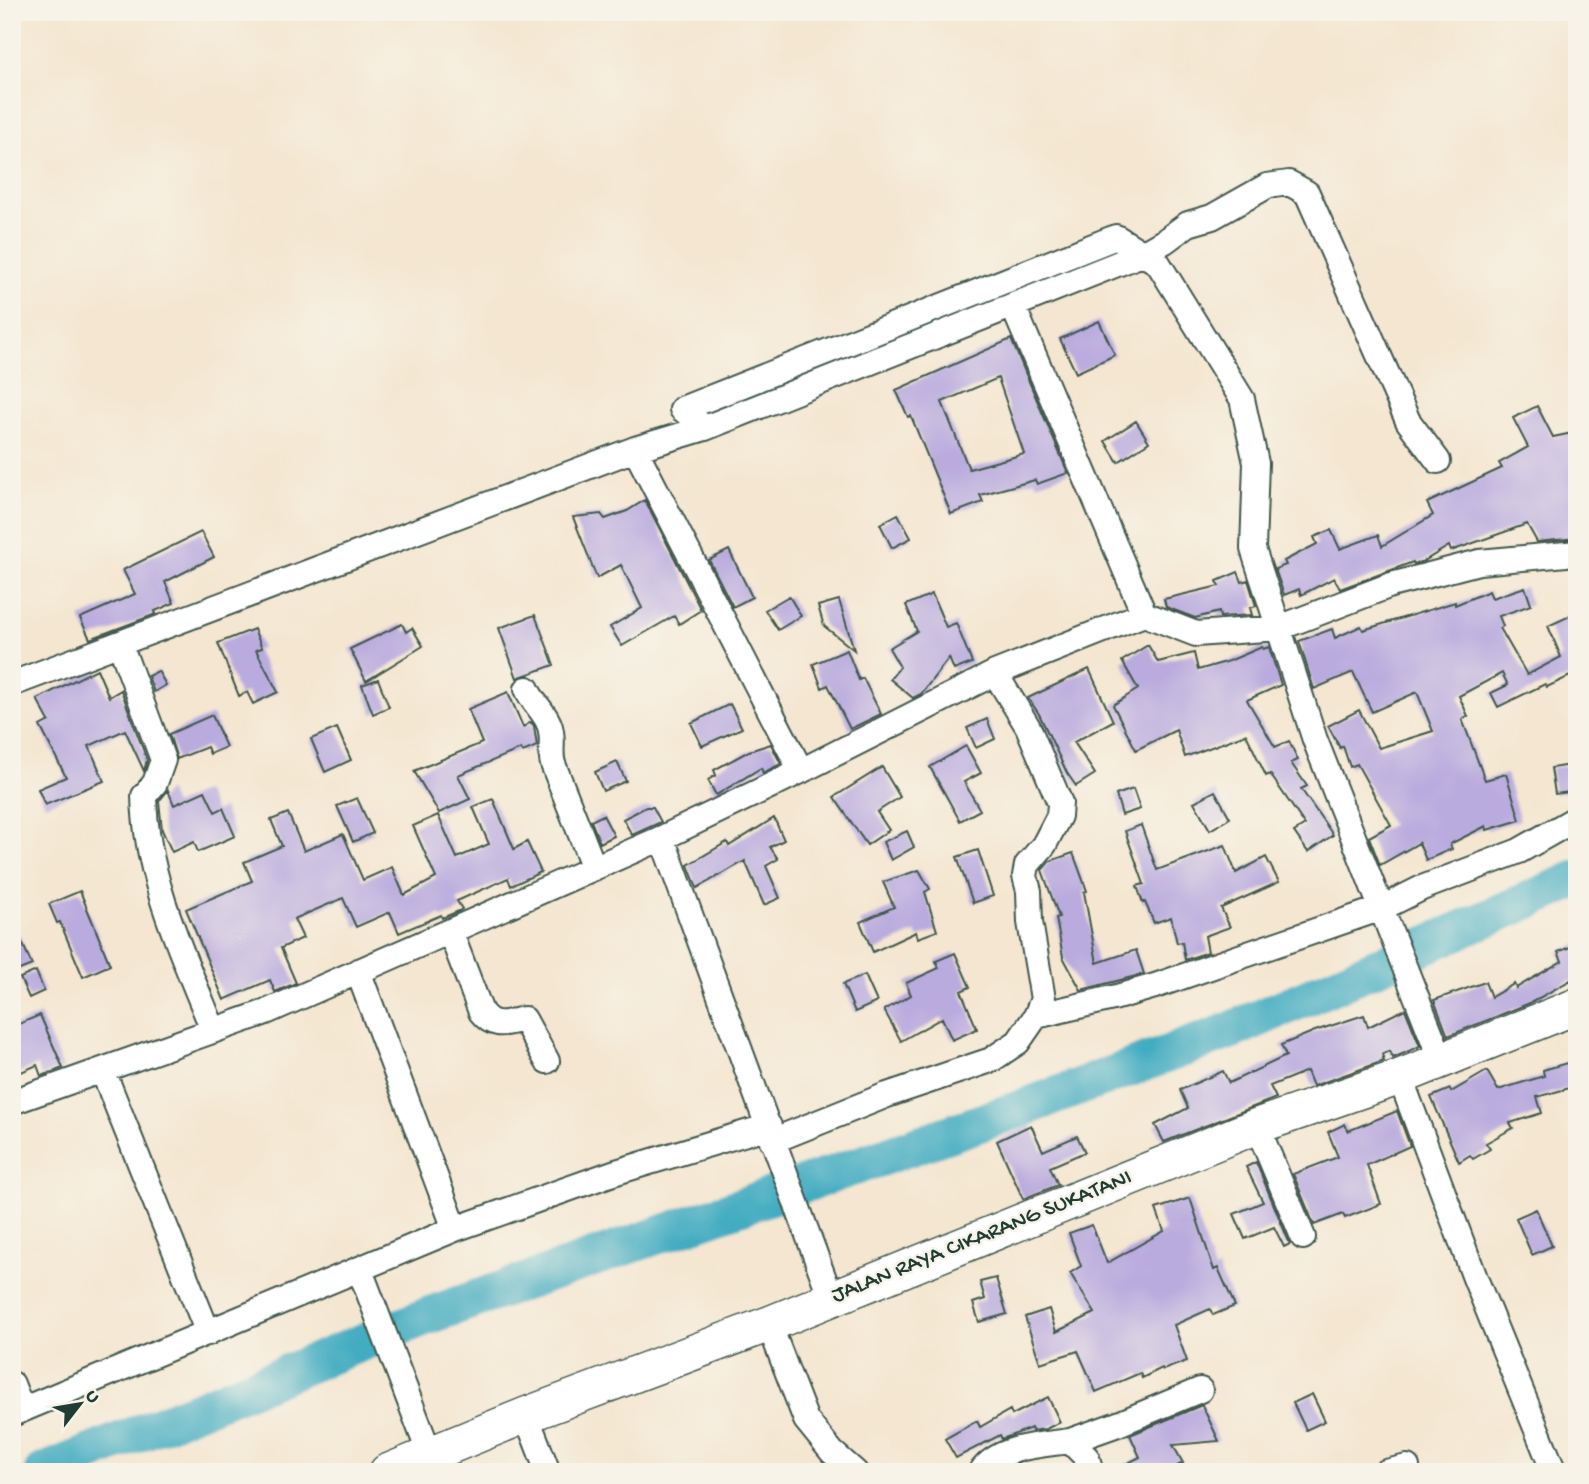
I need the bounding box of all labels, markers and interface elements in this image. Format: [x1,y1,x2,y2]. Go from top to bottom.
street label: JALAN RAYA CIKARANG SUKATANI [828,1164,1136,1310]
north arrow [46,1368,116,1438]
text: U [79,1386,104,1408]

